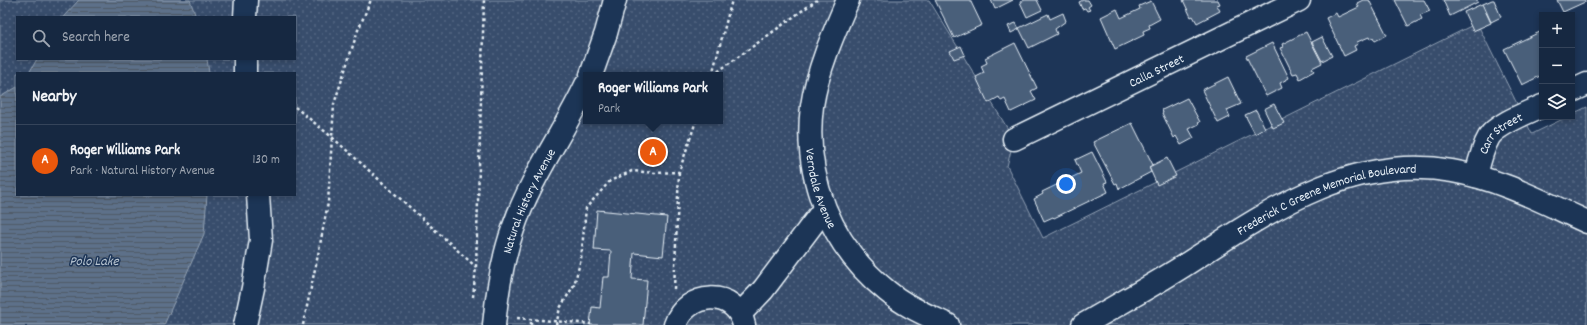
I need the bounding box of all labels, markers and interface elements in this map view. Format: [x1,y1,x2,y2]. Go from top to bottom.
map controls [1539,12,1575,120]
button: + [1539,12,1575,48]
search box [16,16,296,60]
icon: search [30,27,52,49]
text: Search here [62,27,130,49]
button: − [1539,48,1575,84]
street label: Calla Street [1126,50,1188,94]
popup [583,72,723,124]
text: Roger Williams Park [598,78,708,100]
button: layers [1539,84,1575,120]
text: Nearby [32,86,76,110]
text: Park [598,100,620,119]
street label: Carr Street [1475,109,1526,157]
pin: A [640,137,666,167]
text: Roger Williams Park [70,140,180,162]
street label: Natural History Avenue [499,145,562,256]
street label: Verndale Avenue [799,148,840,233]
text: A [41,151,49,170]
text: 130 m [252,151,280,170]
street label: Frederick C Greene Memorial Boulevard [1234,161,1417,242]
text: Park · Natural History Avenue [70,162,215,181]
your location [1056,174,1076,194]
water label: Polo Lake [69,252,120,272]

